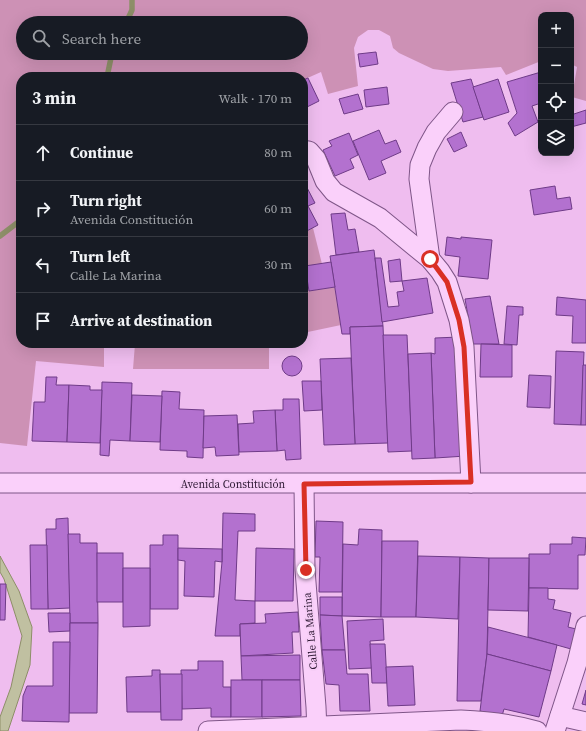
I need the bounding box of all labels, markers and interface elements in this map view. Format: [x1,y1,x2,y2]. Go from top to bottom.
map controls [538,12,574,156]
button: + [538,12,574,48]
search box [16,16,308,60]
icon: search [30,27,52,49]
text: Search here [62,28,141,49]
button: − [538,48,574,84]
button: locate [538,84,574,120]
text: 3 min [32,86,76,110]
text: Walk · 170 m [219,90,292,107]
button: layers [538,120,574,156]
icon: ahead [32,142,54,164]
text: Continue [70,142,133,163]
text: 80 m [264,144,292,161]
text: Turn right [70,190,142,211]
icon: right [32,198,54,220]
text: 60 m [264,200,292,217]
text: Avenida Constitución [70,211,193,228]
text: Turn left [70,246,130,267]
route start [421,250,439,268]
icon: left [32,254,54,276]
text: 30 m [264,256,292,273]
text: Calle La Marina [70,267,162,284]
icon: arrive [32,310,54,332]
text: Arrive at destination [70,310,212,331]
street label: Avenida Constitución [181,477,285,492]
route end [297,561,315,579]
street label: Calle La Marina [300,591,321,670]

